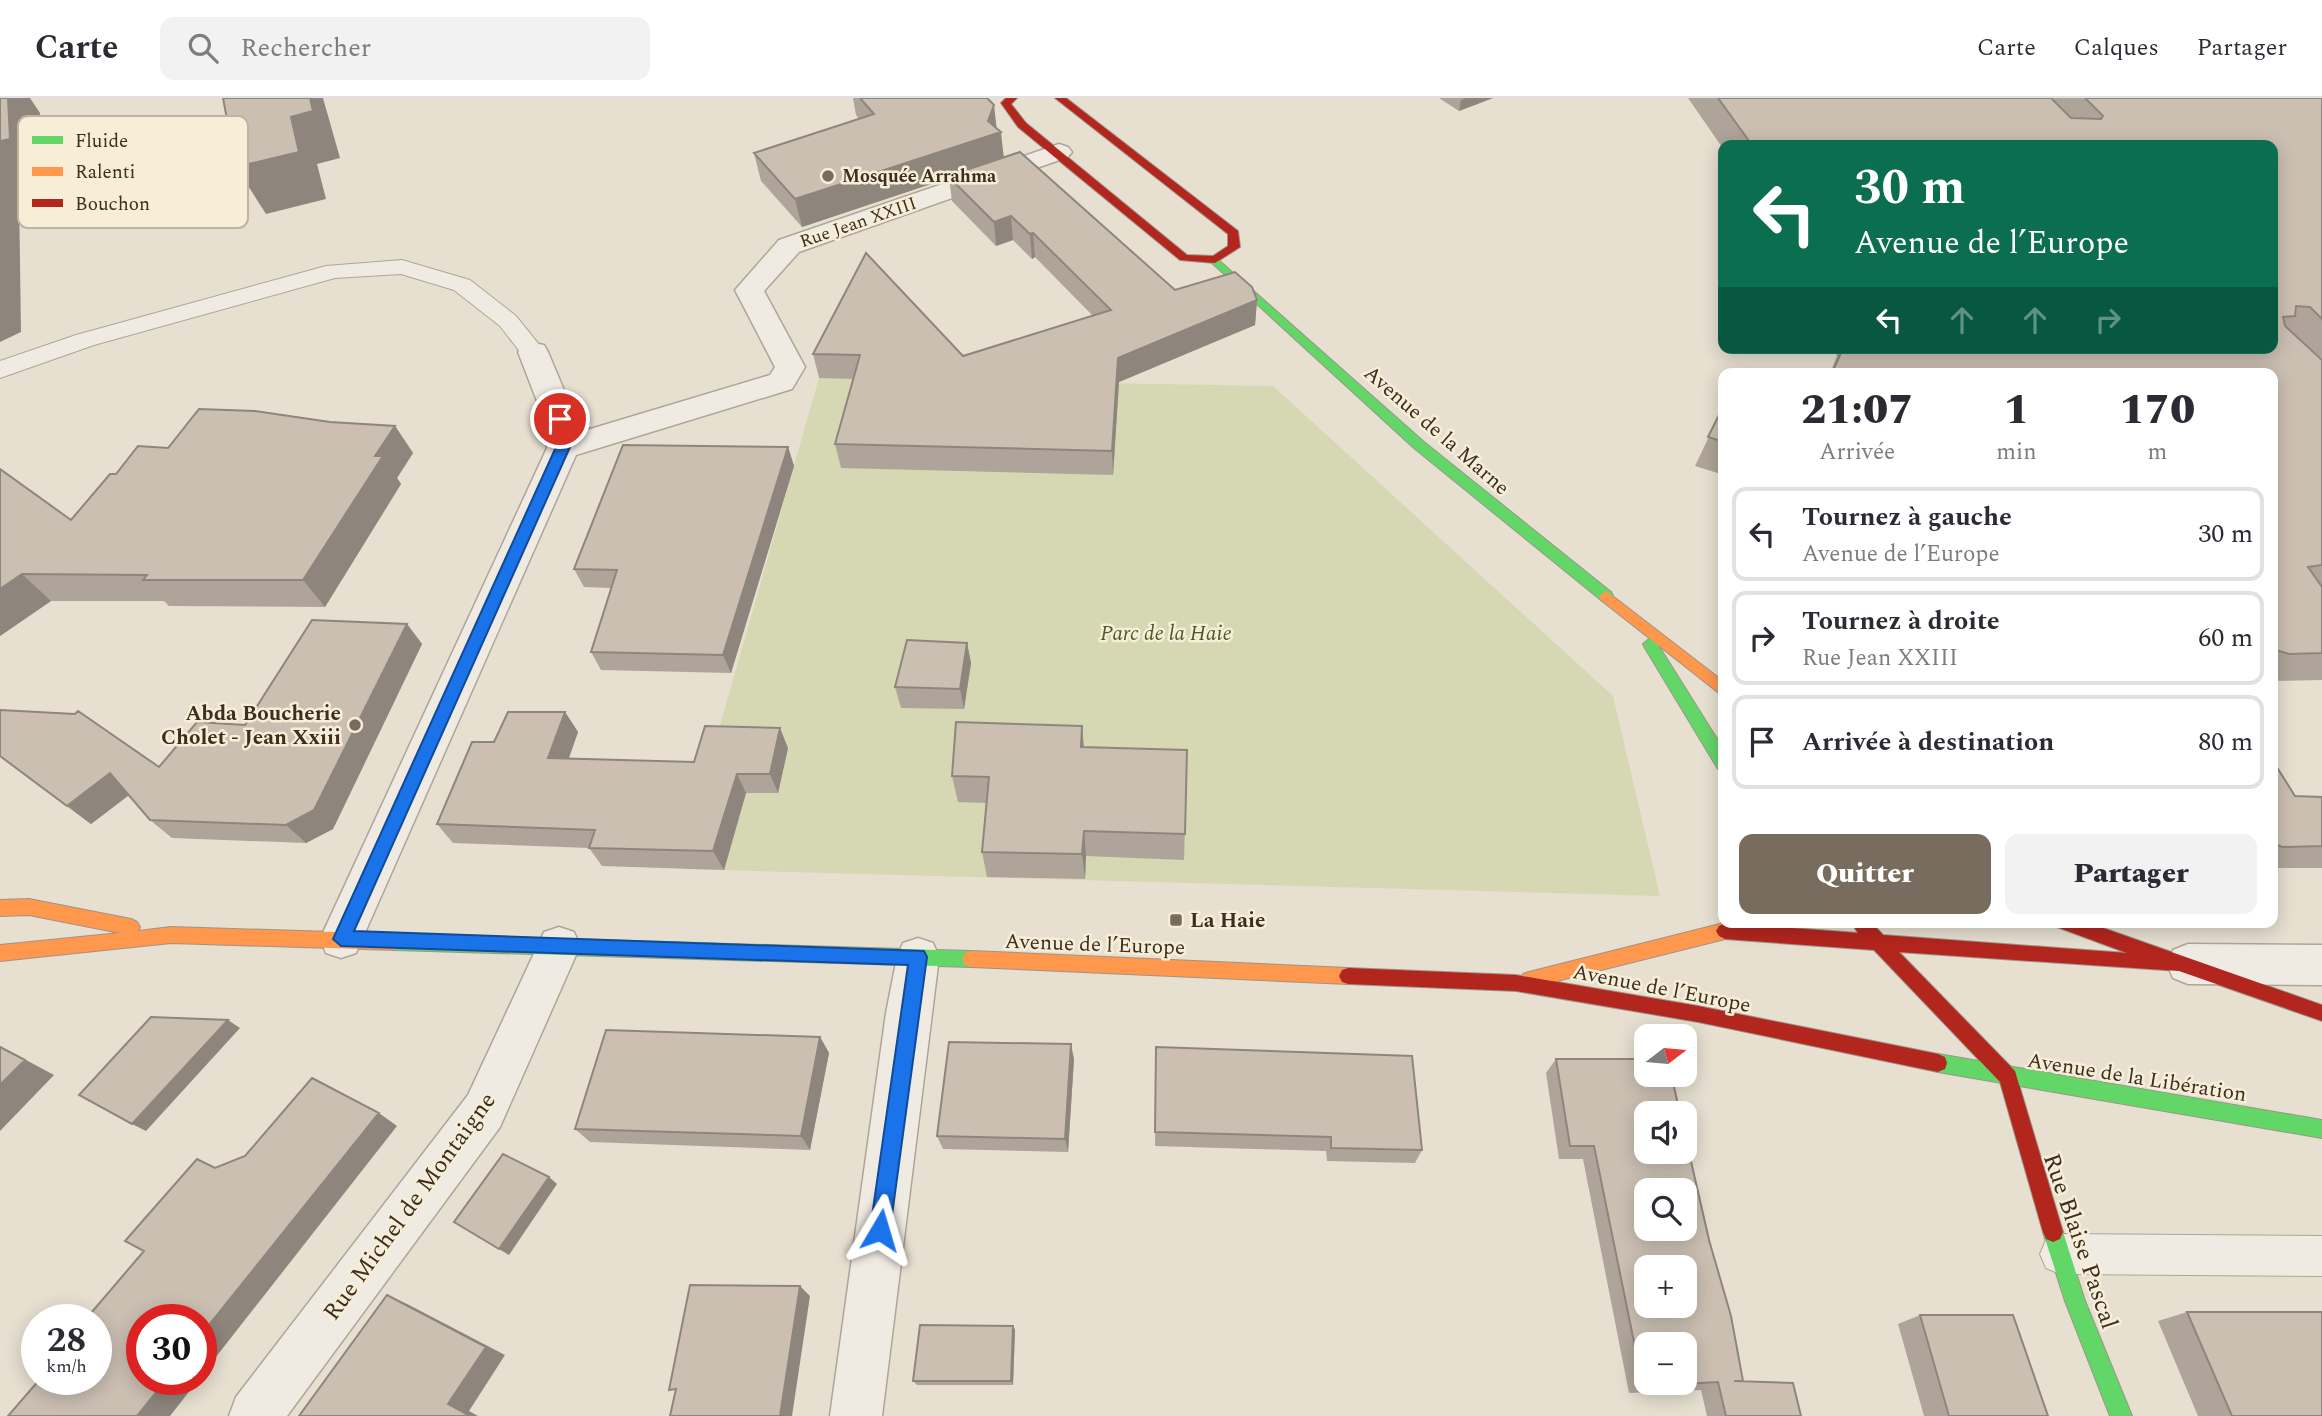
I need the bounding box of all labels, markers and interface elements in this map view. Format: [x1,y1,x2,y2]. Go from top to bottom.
search box [160,17,650,80]
text: Carte [35,23,118,73]
text: Rechercher [240,28,371,68]
icon: search [184,29,222,67]
text: Carte [1977,30,2036,66]
text: Calques [2074,30,2159,66]
text: Partager [2197,30,2287,66]
legend [18,116,248,228]
text: Fluide [75,127,128,156]
text: 30 m [1854,151,1965,226]
text: Ralenti [75,158,135,187]
place label: Mosquée Arrahma [842,163,997,190]
marker: Mosquée Arrahma [820,168,836,184]
icon: left [1739,168,1830,259]
text: Bouchon [75,190,150,219]
street label: Rue Jean XXIII [796,190,920,255]
text: Avenue de l’Europe [1854,219,2129,268]
icon: left [1870,301,1908,339]
icon: ahead [1943,301,1981,339]
icon: ahead [2016,301,2054,339]
icon: right [2089,301,2127,339]
street label: Avenue de la Marne [1356,358,1516,503]
text: 21:07 [1801,379,1913,442]
text: 1 [2004,379,2029,442]
text: 170 [2119,379,2195,442]
pin [530,389,590,449]
icon: arrive [541,400,579,438]
text: Arrivée [1819,435,1895,470]
text: min [1996,435,2037,470]
text: m [2147,435,2167,470]
text: Tournez à gauche [1802,497,2012,537]
text: 30 m [2198,514,2253,554]
icon: left [1743,515,1781,553]
text: Avenue de l’Europe [1802,537,2000,572]
text: Tournez à droite [1802,601,2000,641]
park label: Parc de la Haie [1100,618,1232,650]
text: 60 m [2198,618,2253,658]
icon: right [1743,619,1781,657]
text: Rue Jean XXIII [1802,641,1958,676]
place label: Abda Boucherie Cholet - Jean Xxiii [161,698,341,754]
marker: Abda Boucherie Cholet - Jean Xxiii [347,717,363,733]
text: Arrivée à destination [1802,722,2054,762]
text: 80 m [2198,722,2253,762]
icon: arrive [1743,723,1781,761]
button: Quitter [1739,834,1991,914]
button: Partager [2005,834,2257,914]
place label: La Haie [1190,905,1265,937]
marker: La Haie [1168,912,1184,928]
street label: Avenue de l’Europe [1004,926,1186,964]
street label: Avenue de l’Europe [1570,956,1753,1022]
north arrow [1634,1024,1698,1087]
map controls [1634,1024,1697,1395]
street label: Avenue de la Libération [2025,1045,2249,1111]
street label: Rue Michel de Montaigne [314,1085,505,1328]
button: sound [1634,1101,1697,1164]
street label: Rue Blaise Pascal [2033,1149,2127,1334]
button: search [1634,1178,1697,1241]
position arrow [843,1193,917,1267]
button: + [1634,1255,1697,1318]
speed limit sign: 30 [126,1304,217,1395]
text: 28 [47,1314,86,1367]
button: − [1634,1332,1697,1395]
text: km/h [46,1353,87,1380]

